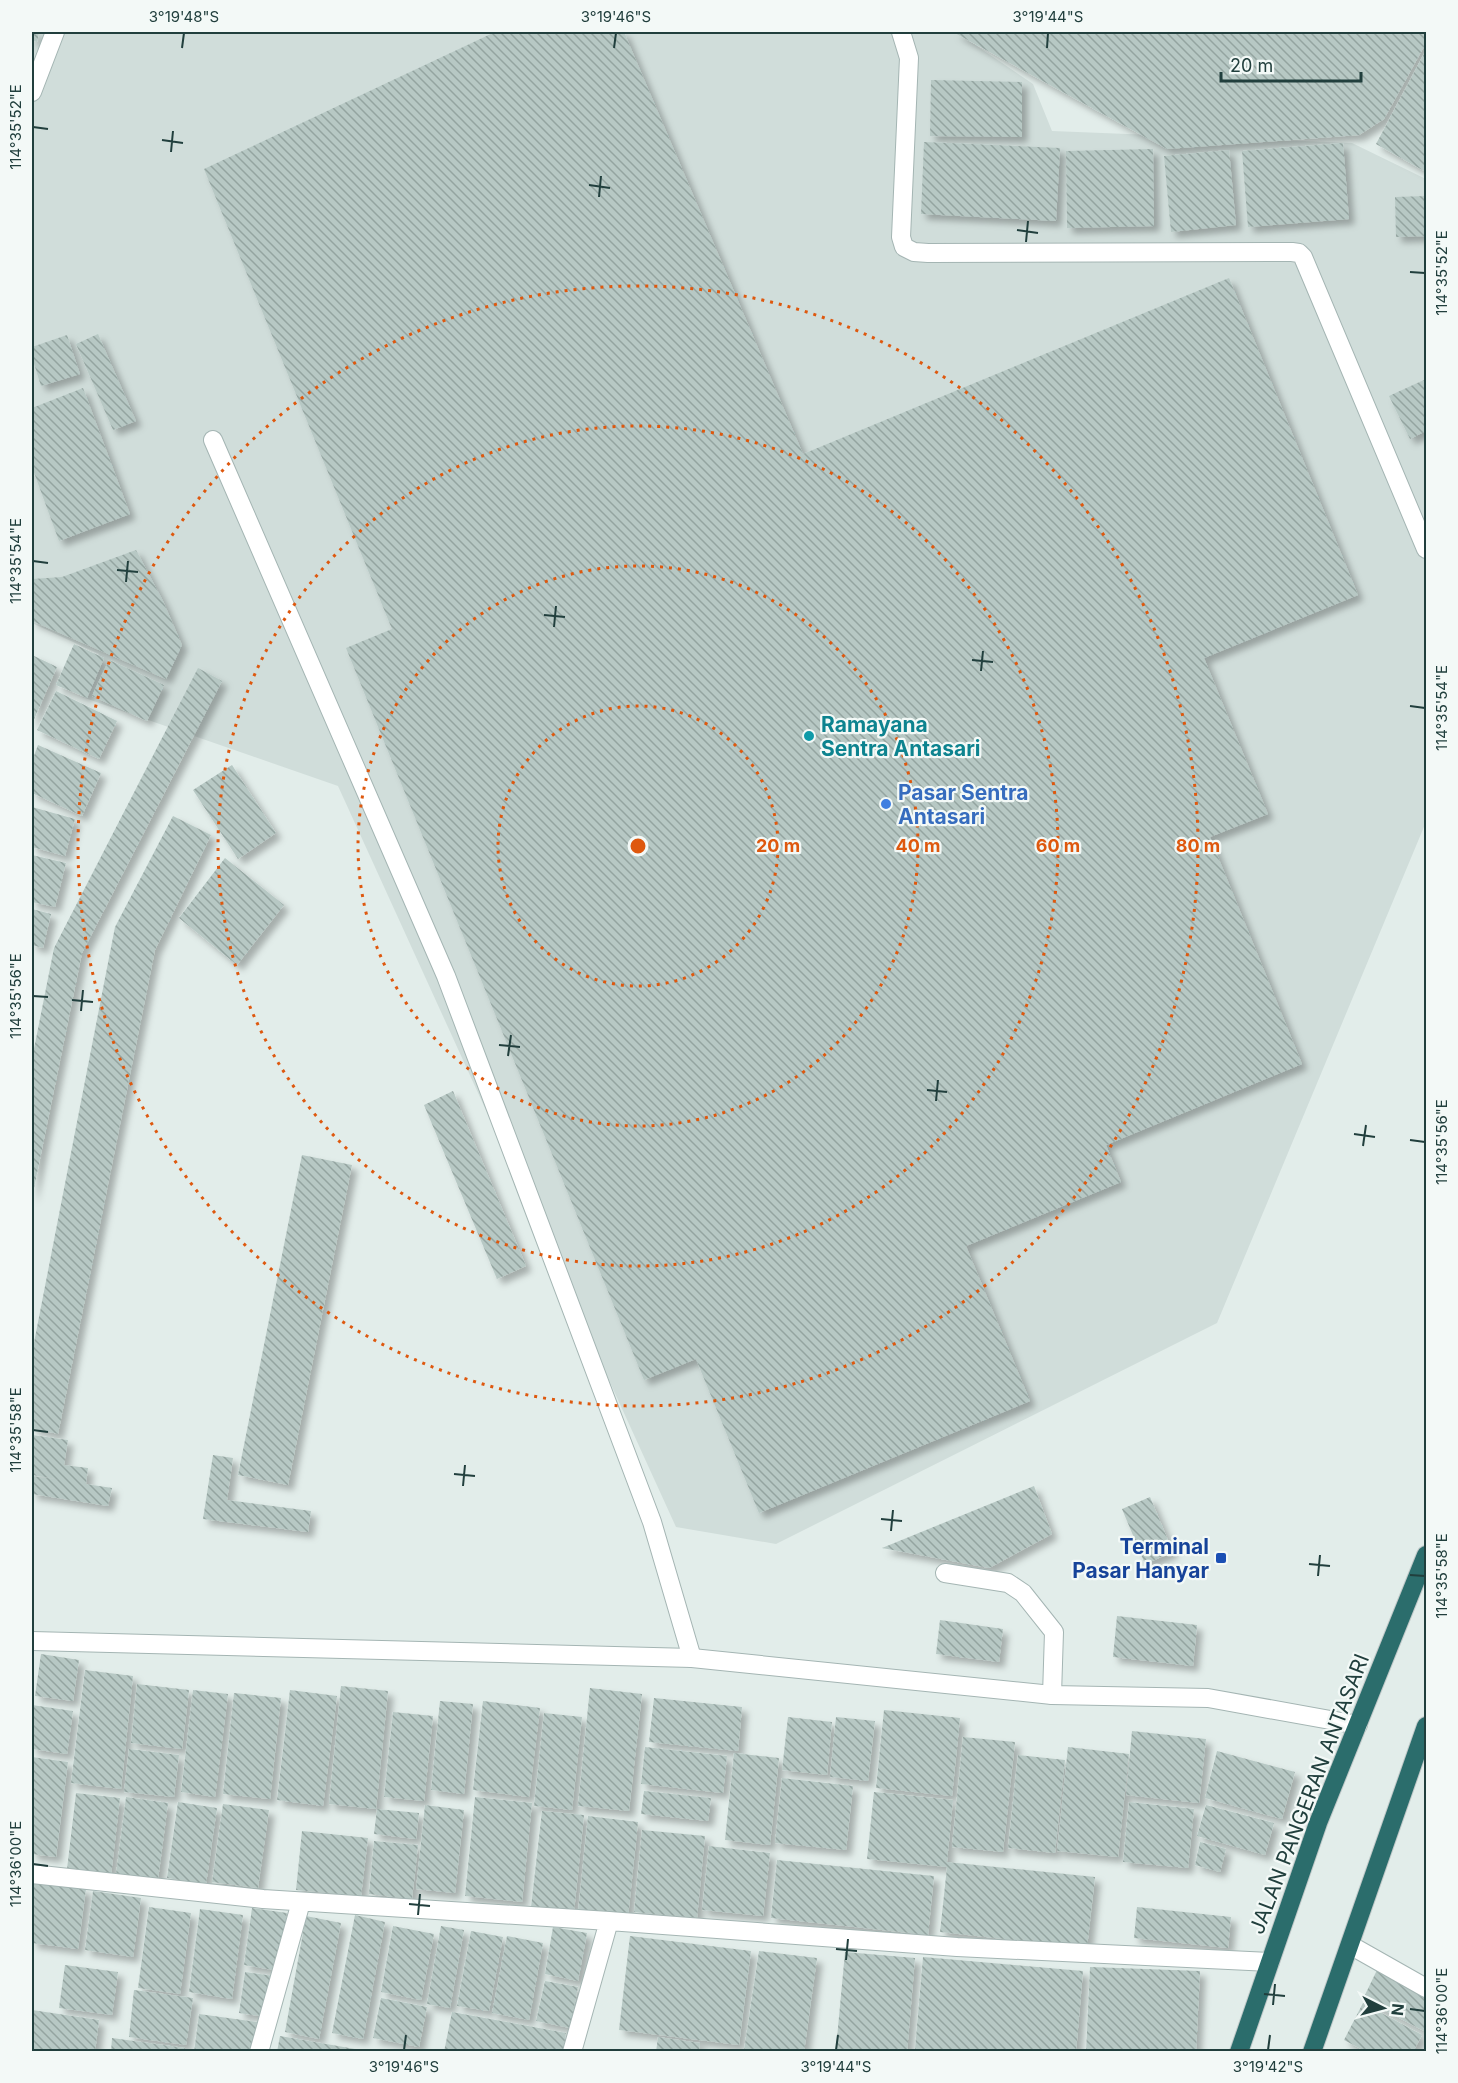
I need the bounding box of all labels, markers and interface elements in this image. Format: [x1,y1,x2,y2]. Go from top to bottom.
text: 3°19'48"S [149,7,219,26]
text: 3°19'46"S [581,7,651,26]
text: 3°19'44"S [1013,7,1083,26]
scale bar [1221,45,1360,83]
text: 20 m [1230,55,1273,76]
text: 114°35'52"E [6,84,25,170]
text: 114°35'52"E [1432,230,1451,316]
text: 114°35'54"E [6,518,25,604]
text: 114°35'54"E [1432,665,1451,751]
place label: Ramayana Sentra Antasari [821,712,981,761]
marker: Ramayana Sentra Antasari [802,729,816,743]
place label: Pasar Sentra Antasari [898,780,1029,829]
marker: Pasar Sentra Antasari [879,797,893,811]
text: 20 m [756,835,800,856]
text: 40 m [896,835,941,856]
text: 60 m [1036,835,1080,856]
text: 80 m [1176,835,1220,856]
centre of rings [628,836,648,856]
text: 114°35'56"E [6,953,25,1039]
text: 114°35'56"E [1432,1099,1451,1185]
text: 114°35'58"E [6,1387,25,1473]
text: 114°35'58"E [1432,1533,1451,1619]
place label: Terminal Pasar Hanyar [1072,1534,1209,1583]
marker: Terminal Pasar Hanyar [1214,1551,1228,1565]
street label: JALAN PANGERAN ANTASARI [1244,1650,1374,1938]
text: 114°36'00"E [6,1821,25,1907]
text: 114°36'00"E [1432,1968,1451,2054]
north arrow [1353,1978,1413,2038]
text: N [1387,2002,1409,2017]
text: 3°19'46"S [369,2057,439,2076]
text: 3°19'44"S [801,2057,871,2076]
text: 3°19'42"S [1233,2057,1303,2076]

